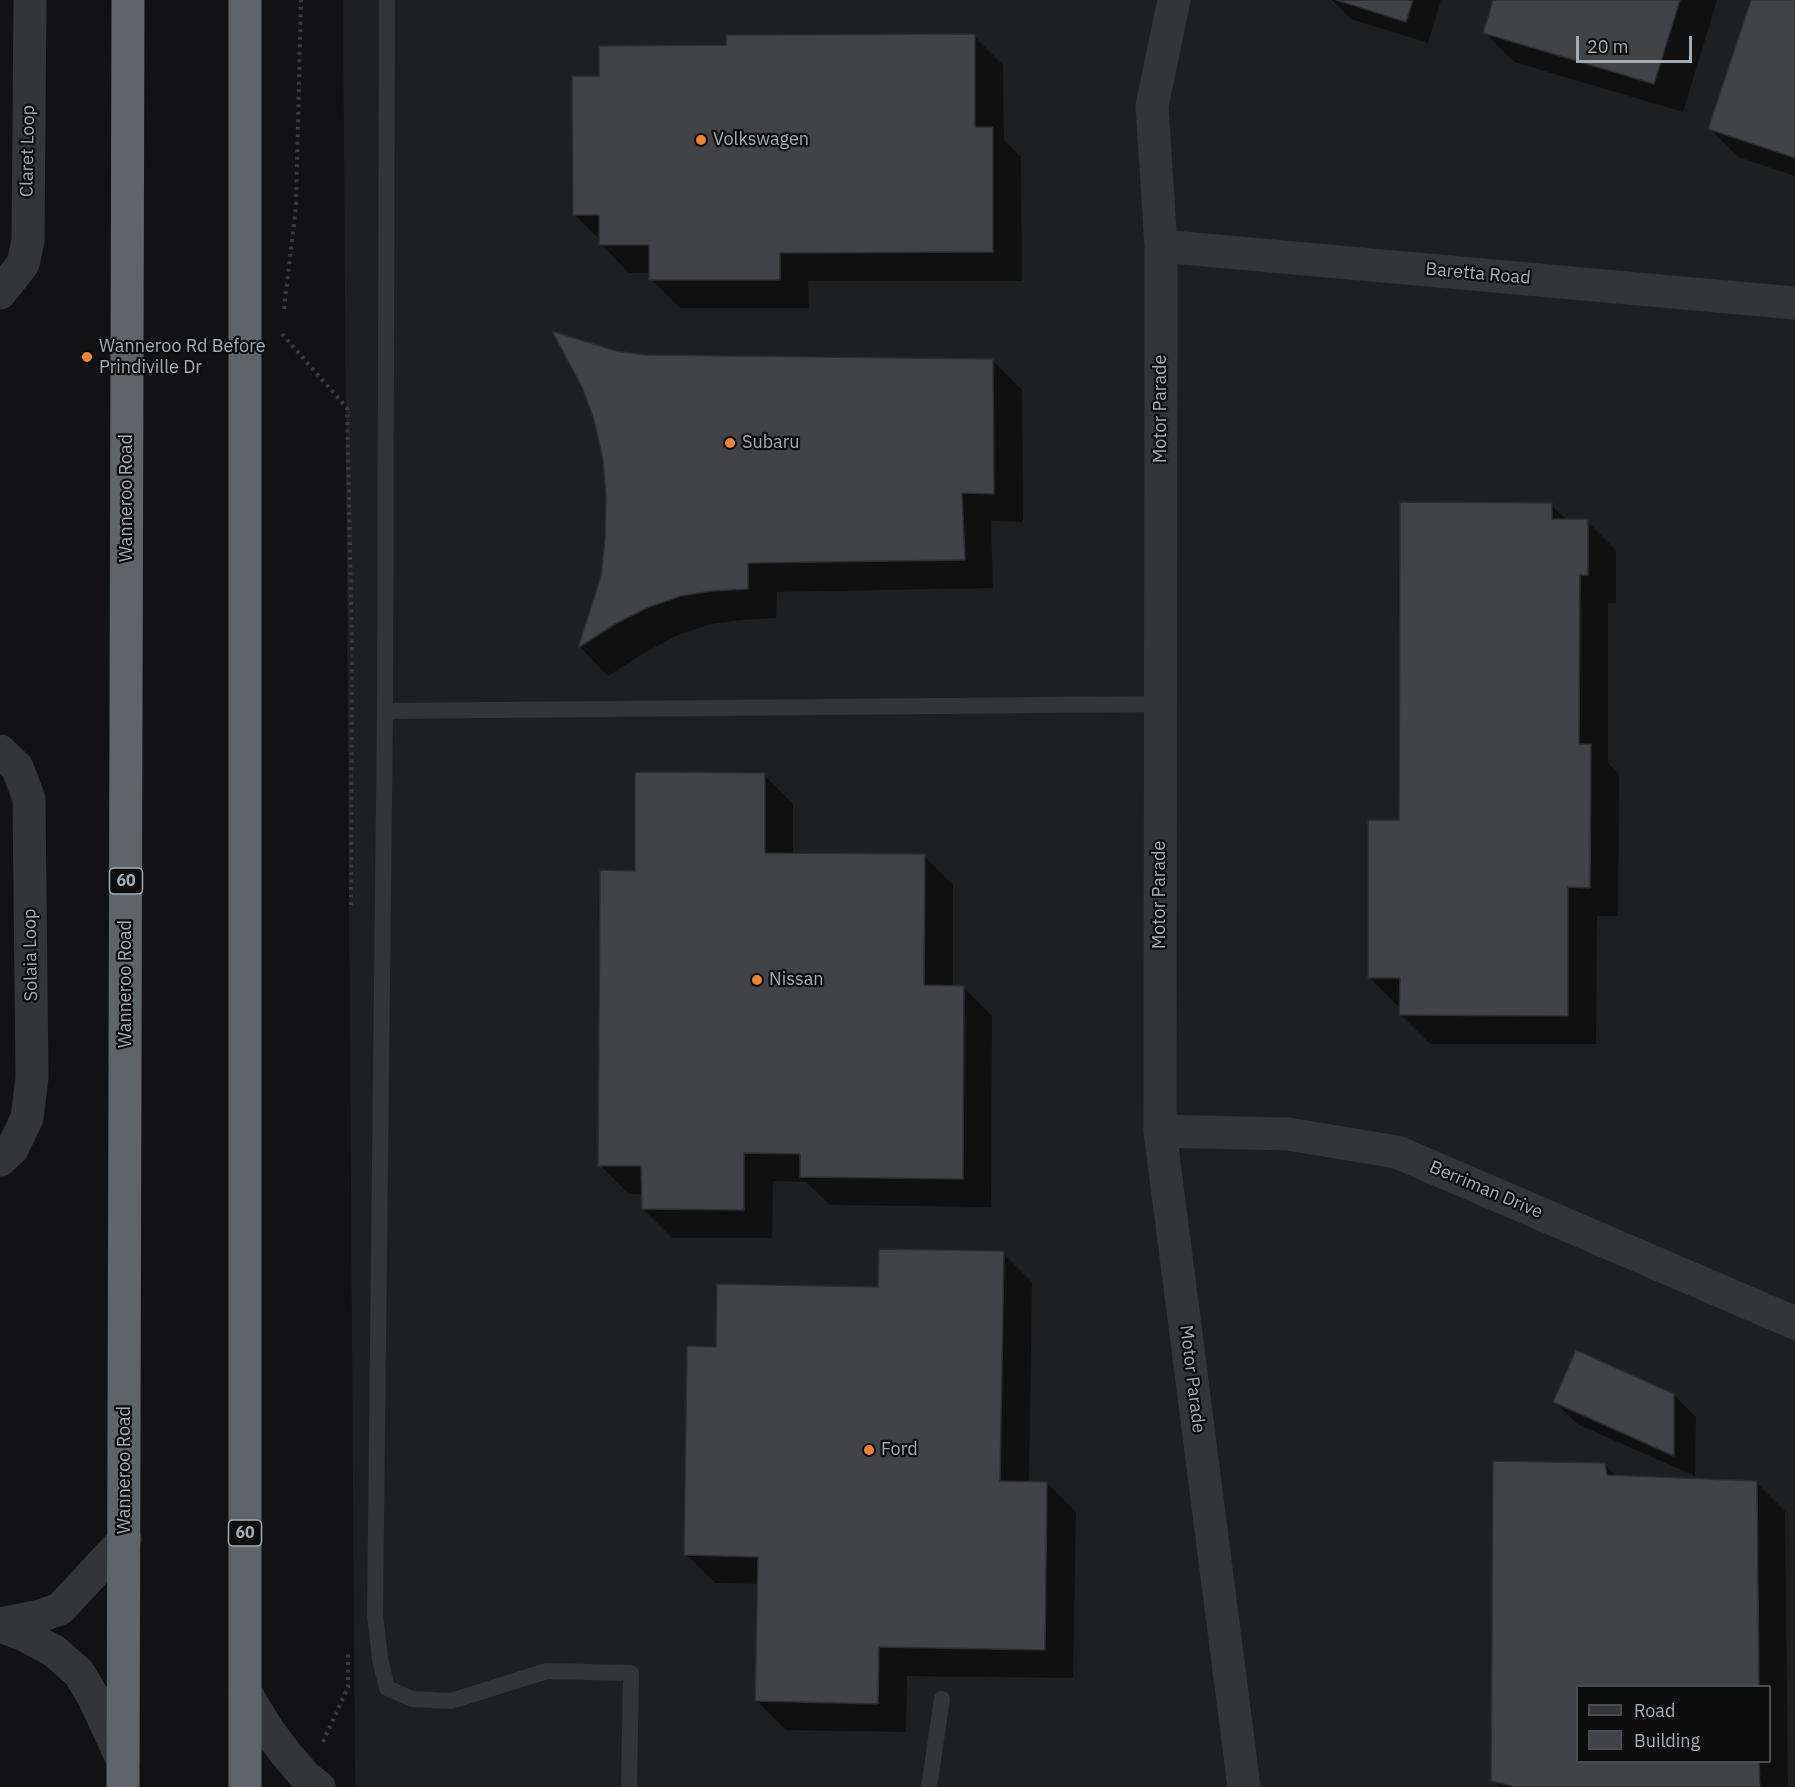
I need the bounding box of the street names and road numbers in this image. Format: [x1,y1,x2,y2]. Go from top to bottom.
street label: Claret Loop [16,105,40,197]
street label: Baretta Road [1425,259,1531,289]
street label: Motor Parade [1150,355,1172,463]
street label: Wanneroo Road [116,434,138,562]
street label: Motor Parade [1149,841,1171,949]
road number: 60 [110,868,142,894]
street label: Solaia Loop [19,908,43,1002]
street label: Wanneroo Road [115,920,137,1048]
street label: Berriman Drive [1426,1156,1546,1224]
street label: Motor Parade [1175,1324,1209,1434]
street label: Wanneroo Road [114,1406,136,1534]
road number: 60 [228,1520,262,1546]

